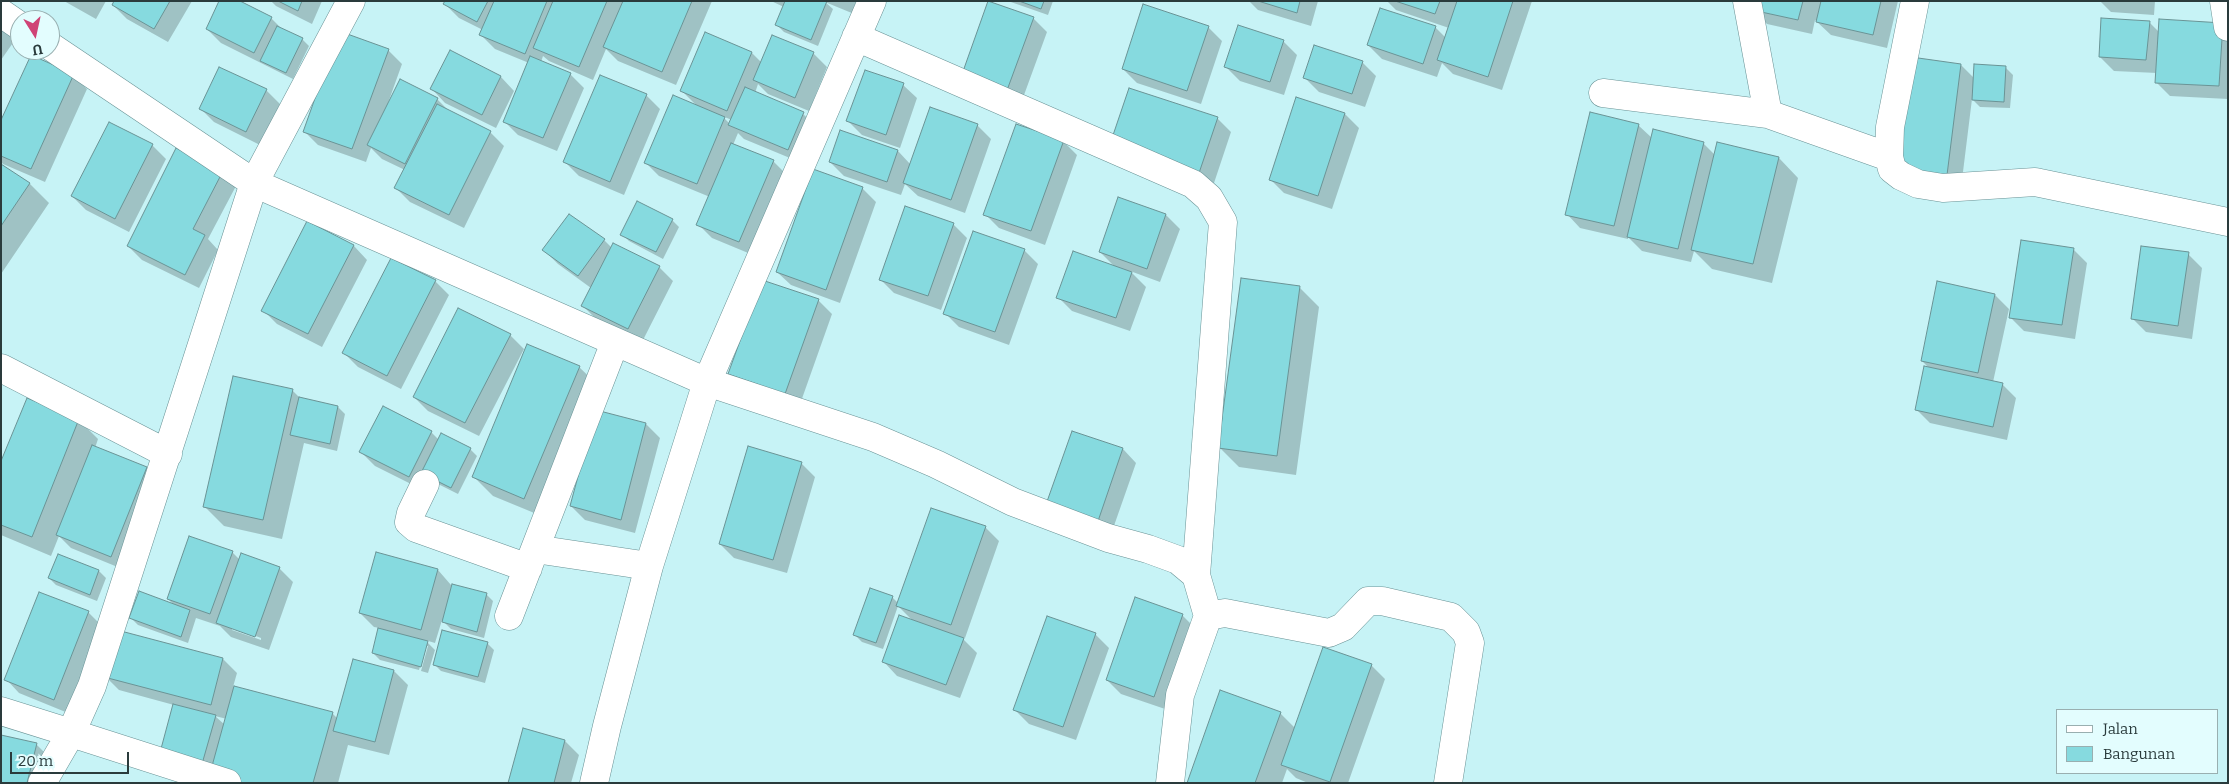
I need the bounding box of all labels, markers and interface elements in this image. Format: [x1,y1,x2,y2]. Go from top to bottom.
north arrow [10,10,60,60]
text: U [31,40,44,59]
legend [2056,709,2219,774]
text: Jalan [2103,720,2138,738]
scale bar [12,742,131,774]
text: Bangunan [2103,745,2175,763]
text: 20 m [18,752,53,770]

